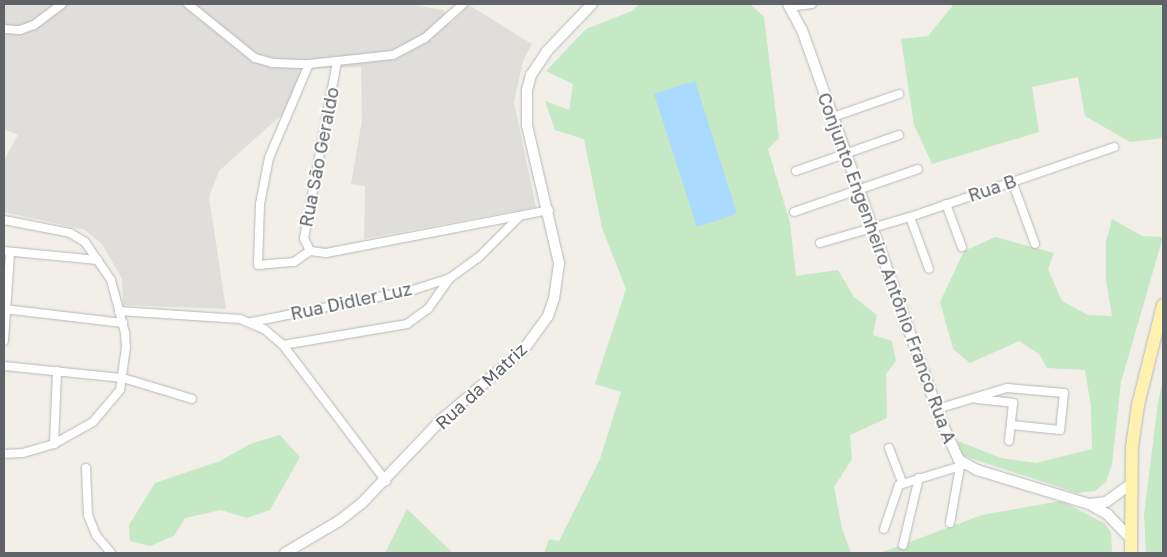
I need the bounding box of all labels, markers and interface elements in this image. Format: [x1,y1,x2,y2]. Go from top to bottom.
street label: Rua São Geraldo [295,85,343,229]
street label: Conjunto Engenheiro Antônio Franco Rua A [813,90,961,446]
street label: Rua B [965,170,1019,206]
street label: Rua Didler Luz [288,278,414,324]
street label: Rua da Matriz [431,338,531,434]

